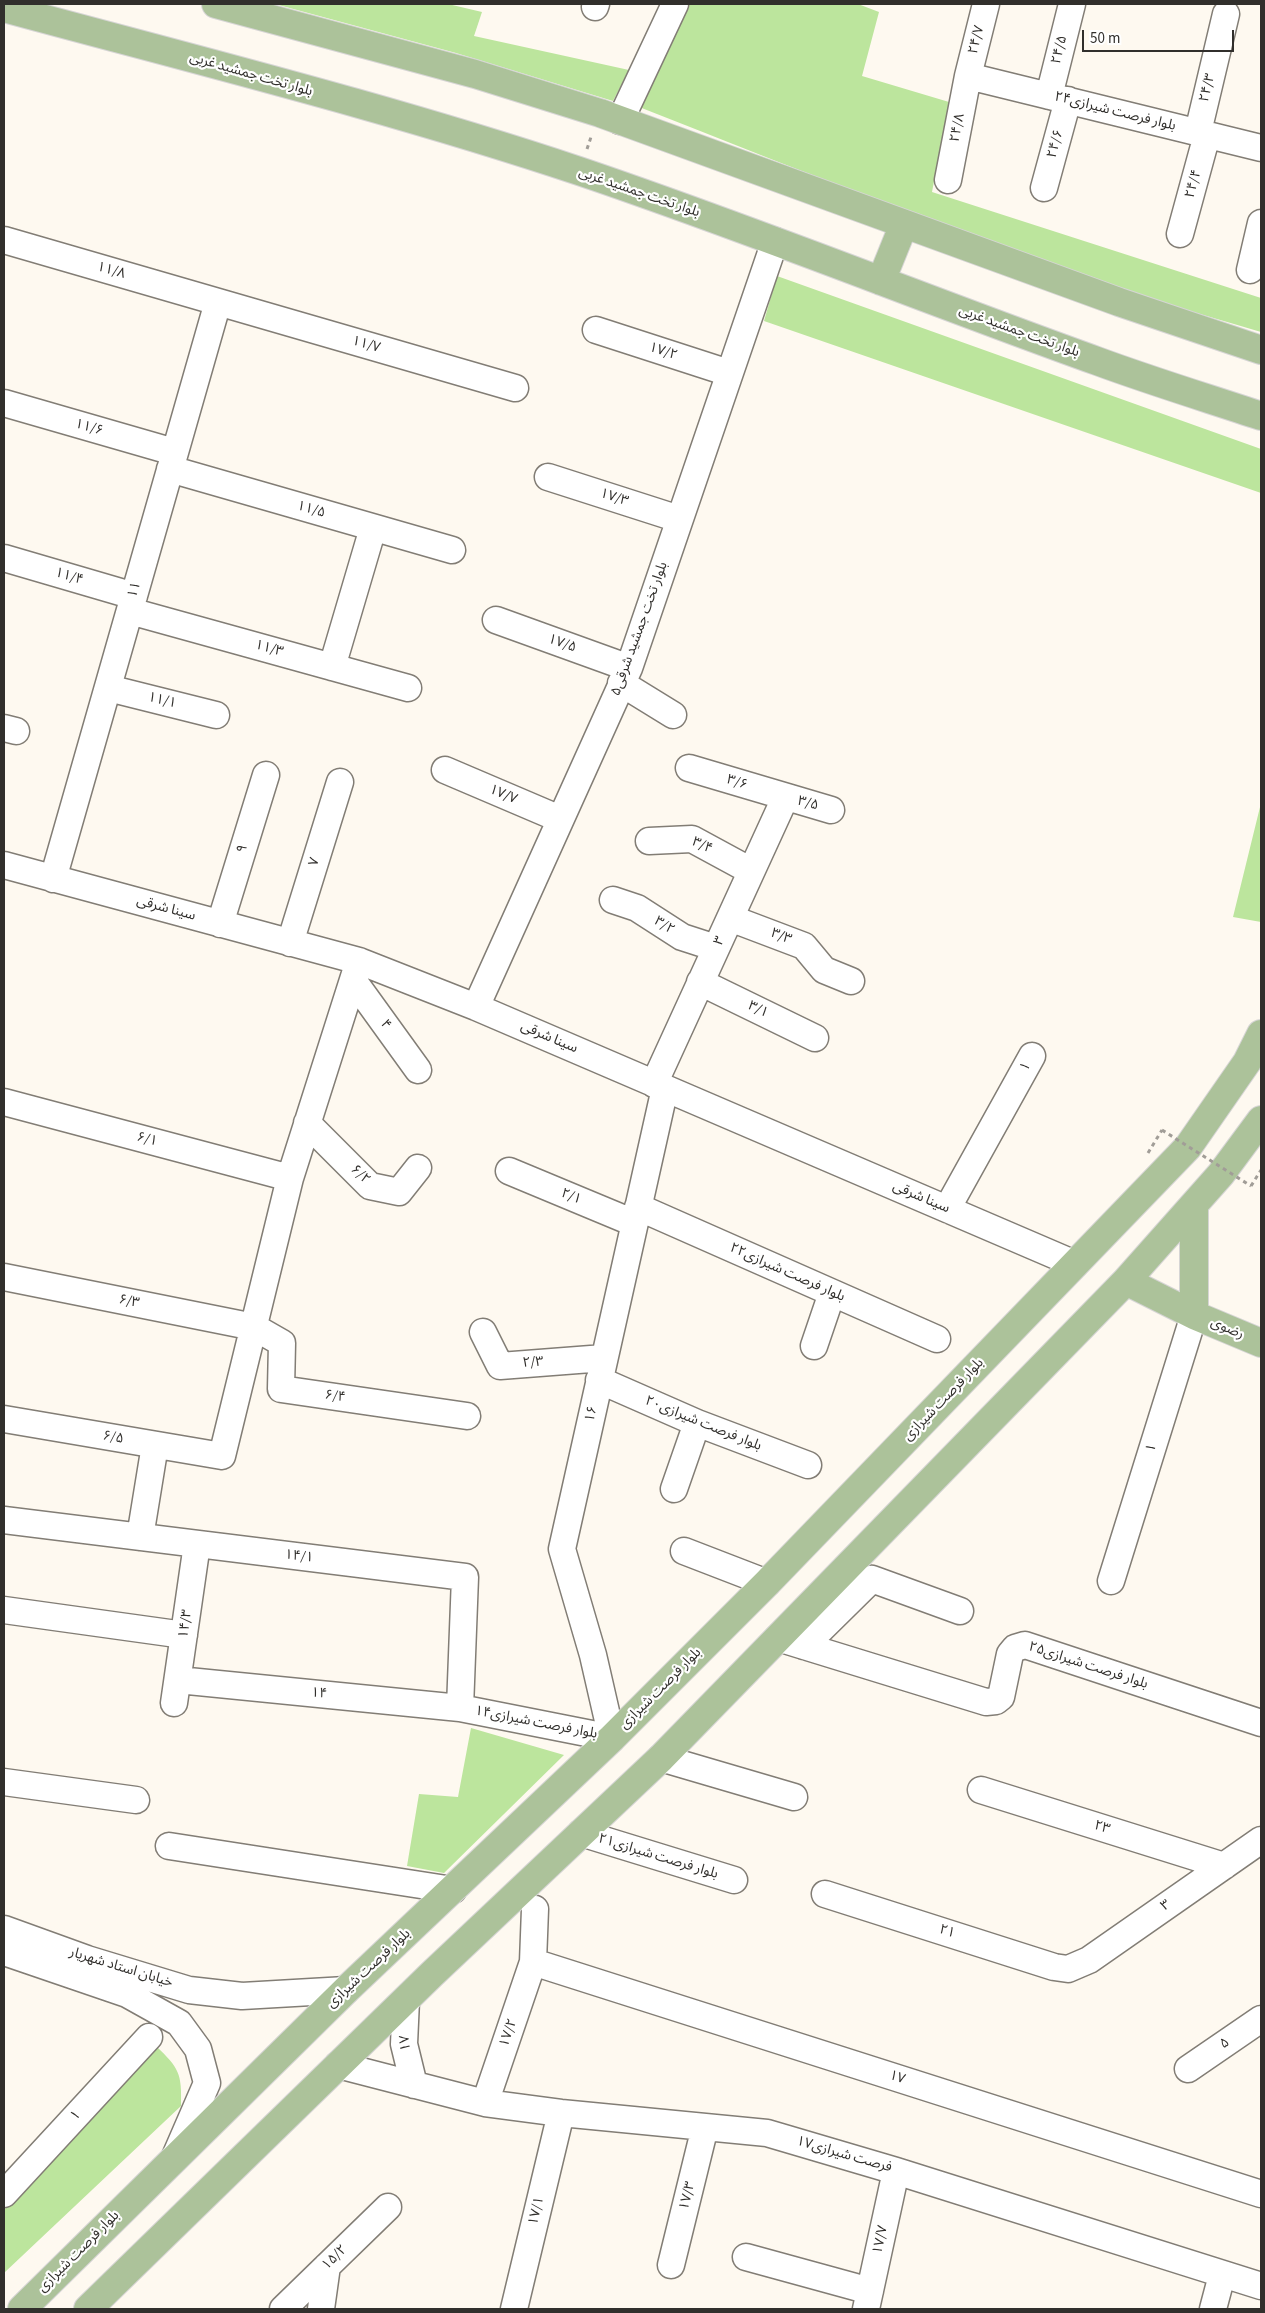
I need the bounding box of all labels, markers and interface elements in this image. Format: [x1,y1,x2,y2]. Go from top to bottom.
scale bar [1085,20,1238,52]
street label: ۲۴/۷ [965,24,989,56]
text: 50 m [1090,28,1120,49]
street label: ۲۴/۵ [1048,34,1072,66]
street label: بلوار تخت جمشید غربی [188,49,314,101]
street label: ۲۴/۳ [1196,72,1220,104]
street label: بلوار فرصت شیرازی۲۴ [1053,89,1177,135]
street label: ۲۴/۸ [947,112,969,144]
street label: ۲۴/۶ [1044,128,1068,160]
street label: بلوار تخت جمشید غربی [576,164,702,222]
street label: ۲۴/۴ [1182,168,1206,200]
street label: ۱۱/۸ [95,259,127,283]
street label: بلوار تخت جمشید غربی [956,302,1082,362]
street label: ۱۱/۷ [350,333,382,357]
street label: ۱۷/۲ [647,340,679,364]
street label: ۱۱/۶ [73,416,105,440]
street label: ۱۷/۳ [598,486,630,510]
street label: ۱۱/۵ [295,498,327,522]
street label: بلوار تخت جمشید شرقی۵ [608,560,672,698]
street label: ۱۱/۴ [53,565,85,589]
street label: ۱۱ [125,580,145,600]
street label: ۱۷/۵ [546,631,578,657]
street label: ۱۱/۳ [253,637,285,661]
street label: ۱۱/۱ [146,689,178,713]
street label: ۳/۶ [725,772,749,794]
street label: ۱۷/۷ [486,782,520,808]
street label: ۳/۵ [796,793,820,815]
street label: ۳/۴ [689,834,715,858]
street label: ۹ [234,843,252,855]
street label: ۷ [306,856,324,868]
street label: سینا شرقی [135,893,197,925]
street label: ۳/۲ [651,913,677,939]
street label: ۳/۳ [768,925,794,949]
street label: ۳ [711,934,729,948]
street label: ۳/۱ [745,998,771,1022]
street label: ۴ [376,1017,394,1033]
street label: سینا شرقی [518,1018,580,1058]
street label: ۱ [1017,1059,1035,1075]
street label: ۶/۱ [135,1129,159,1151]
street label: ۶/۲ [347,1162,373,1188]
street label: سینا شرقی [890,1178,952,1218]
street label: ۲/۱ [558,1185,584,1209]
street label: بلوار فرصت شیرازی۲۲ [727,1240,847,1306]
street label: ۶/۳ [117,1292,141,1312]
street label: رضوی [1208,1315,1246,1343]
street label: ۲/۳ [522,1354,544,1372]
street label: بلوار فرصت شیرازی [900,1355,988,1445]
street label: ۶/۴ [323,1387,347,1407]
street label: بلوار فرصت شیرازی۲۰ [642,1393,764,1455]
street label: ۱۶ [582,1404,602,1424]
street label: ۶/۵ [101,1428,125,1448]
street label: ۱ [1143,1442,1161,1454]
street label: ۱۴/۱ [284,1547,314,1567]
street label: ۱۴/۳ [176,1609,196,1639]
street label: بلوار فرصت شیرازی۲۵ [1026,1639,1150,1693]
street label: بلوار فرصت شیرازی [617,1645,705,1733]
street label: ۱۴ [310,1685,328,1703]
street label: بلوار فرصت شیرازی۱۴ [473,1703,599,1743]
street label: ۲۳ [1092,1818,1112,1838]
street label: بلوار فرصت شیرازی۲۱ [596,1831,720,1883]
street label: ۳ [1158,1897,1174,1915]
street label: ۲۱ [937,1922,957,1942]
street label: بلوار فرصت شیرازی [324,1926,414,2012]
street label: خیابان استاد شهریار [67,1944,175,1992]
street label: ۱۷/۲ [496,2017,522,2049]
street label: ۱۷ [397,2034,415,2052]
street label: ۵ [1217,2035,1233,2053]
street label: ۱۷ [887,2068,907,2088]
street label: ۱ [67,2107,85,2125]
street label: ۱۷فرصت شیرازی [794,2133,894,2177]
street label: ۱۷/۳ [676,2180,700,2212]
street label: ۱۷/۱ [526,2195,548,2227]
street label: بلوار فرصت شیرازی [35,2208,123,2296]
street label: ۱۷/۷ [870,2224,892,2256]
street label: ۱۵/۲ [319,2242,351,2274]

